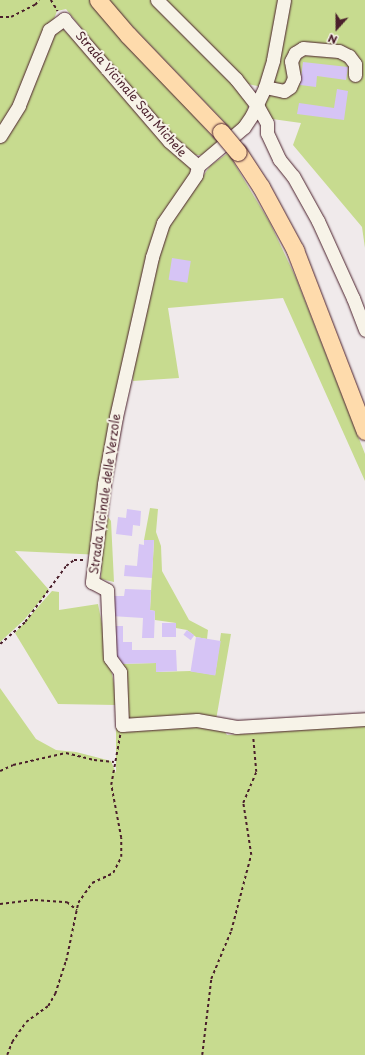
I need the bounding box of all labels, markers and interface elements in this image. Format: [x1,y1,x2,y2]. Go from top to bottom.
north arrow [317,8,357,48]
street label: Strada Vicinale San Michele [72,28,190,160]
text: N [325,30,340,49]
street label: Strada Vicinale delle Verzole [87,412,123,576]

